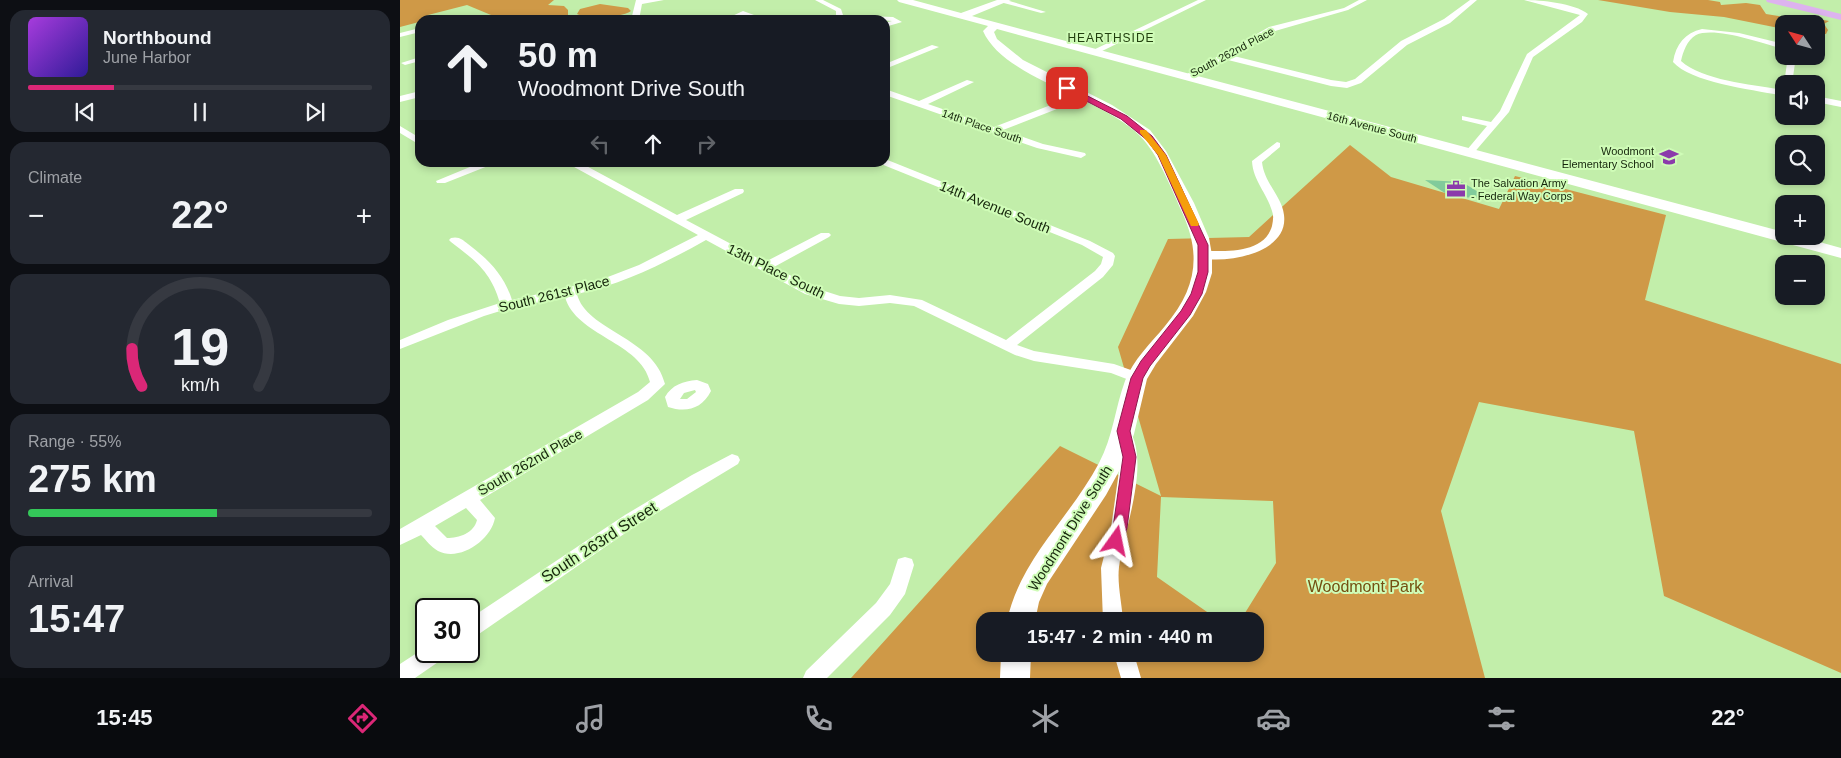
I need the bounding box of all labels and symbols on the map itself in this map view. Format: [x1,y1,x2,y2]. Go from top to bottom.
north arrow [1775,15,1825,65]
street label: South 262nd Place [1188,25,1276,79]
district label: HEARTHSIDE [1067,31,1155,45]
pin [1046,67,1088,109]
street label: 14th Place South [940,107,1024,145]
street label: 16th Avenue South [1326,109,1418,145]
place label: Woodmont Elementary School [1562,145,1654,170]
school or university icon: Woodmont Elementary School [1658,146,1680,168]
street label: 14th Avenue South [937,177,1053,237]
place label: The Salvation Army - Federal Way Corps [1471,177,1573,202]
office icon: The Salvation Army - Federal Way Corps [1445,178,1467,200]
street label: 13th Place South [725,240,827,302]
street label: South 261st Place [497,272,611,316]
street label: South 262nd Place [475,425,585,499]
street label: Woodmont Drive South [1025,462,1115,594]
street label: South 263rd Street [538,498,660,586]
position arrow [1089,514,1141,566]
park label: Woodmont Park [1308,578,1423,595]
speed limit sign: 30 [415,598,480,663]

